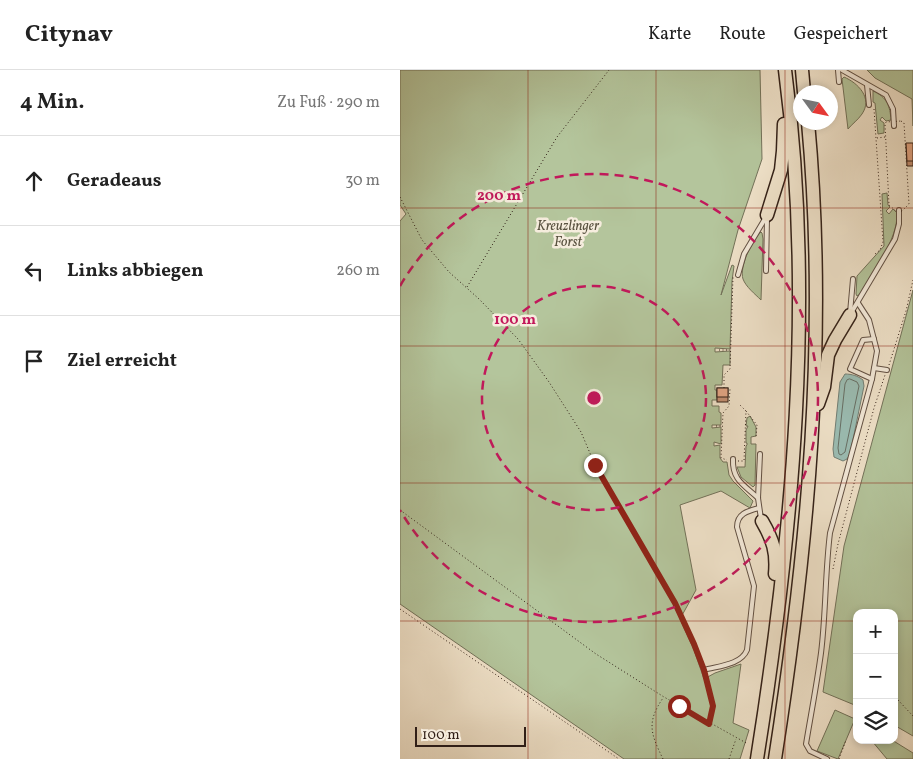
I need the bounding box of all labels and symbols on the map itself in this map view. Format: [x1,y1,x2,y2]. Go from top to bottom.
north arrow [793,85,838,130]
text: 200 m [477,186,521,207]
park label: Kreuzlinger Forst [537,217,600,252]
text: 100 m [494,310,537,331]
centre of rings [585,389,603,407]
route end [584,454,607,477]
route start [668,695,691,718]
scale bar [415,724,526,747]

